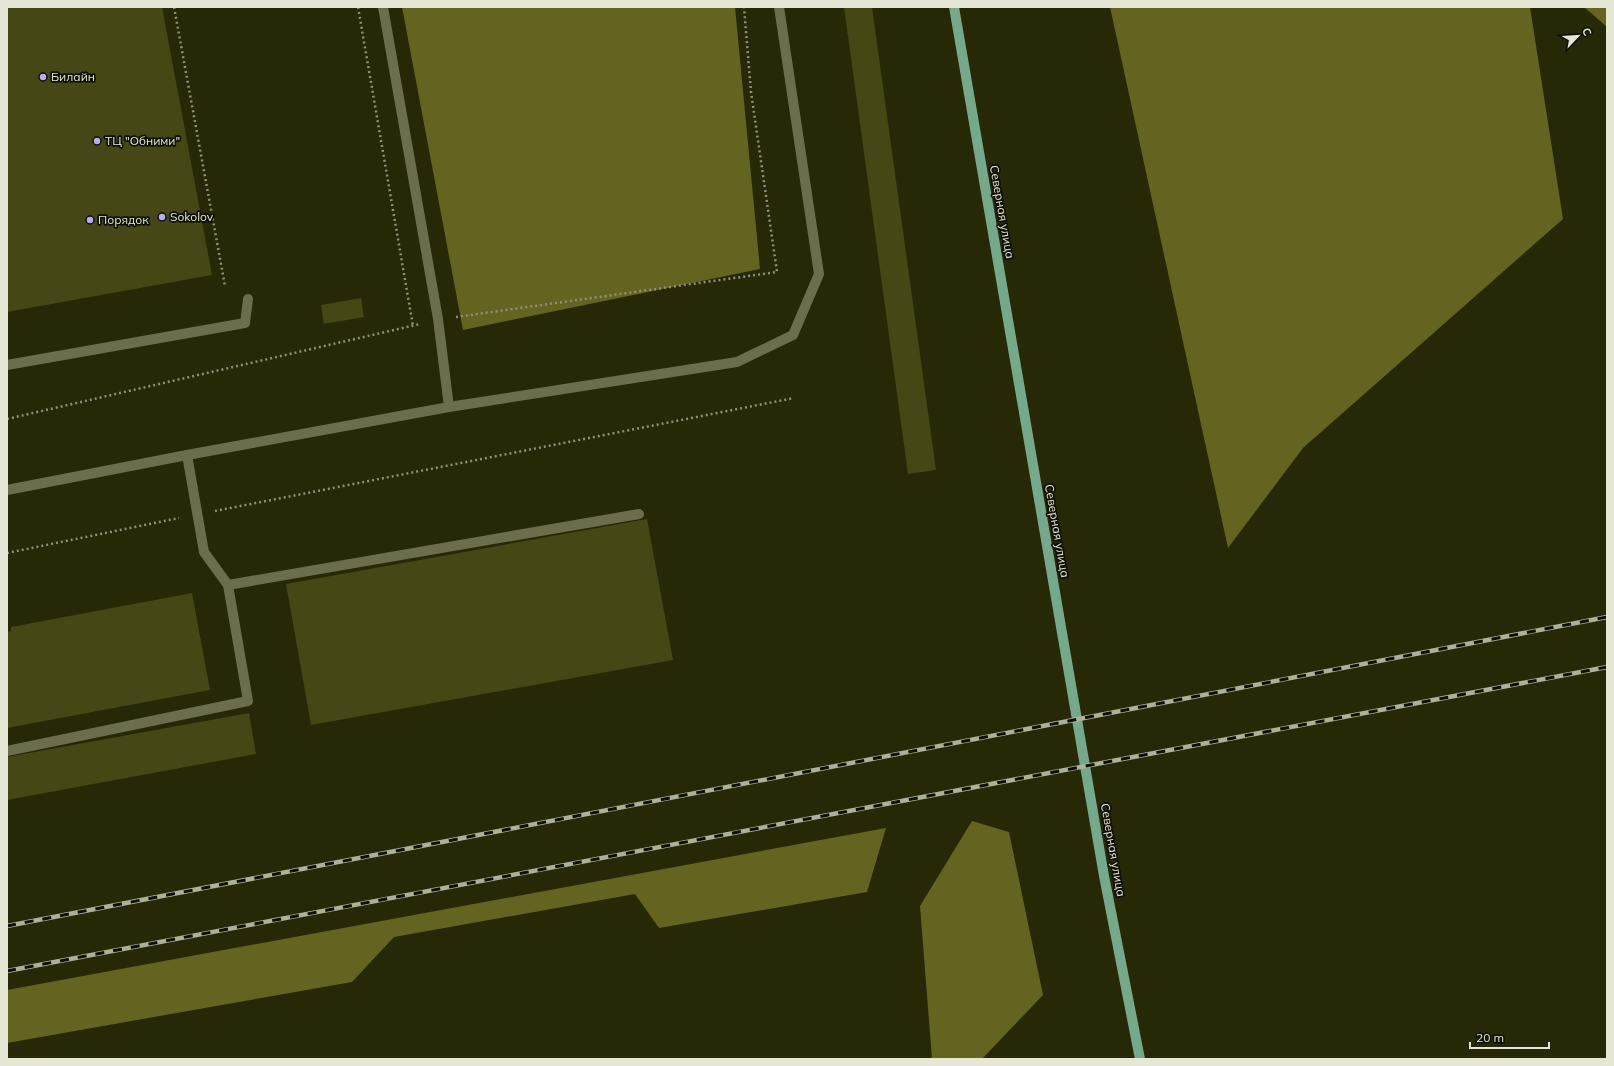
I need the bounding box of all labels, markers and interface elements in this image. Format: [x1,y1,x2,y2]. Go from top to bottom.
north arrow [1558,16,1598,56]
text: С [1579,25,1595,39]
place label: Билайн [51,69,95,84]
marker: Билайн [38,72,48,82]
place label: ТЦ "Обними" [105,133,180,148]
marker: ТЦ "Обними" [92,136,102,146]
street label: Северная улица [987,164,1018,260]
place label: Sokolov [170,209,214,224]
place label: Порядок [98,212,149,227]
marker: Sokolov [157,212,167,222]
marker: Порядок [85,215,95,225]
street label: Северная улица [1042,483,1073,579]
street label: Северная улица [1098,802,1129,898]
scale bar [1470,1024,1549,1050]
text: 20 m [1476,1030,1504,1045]

